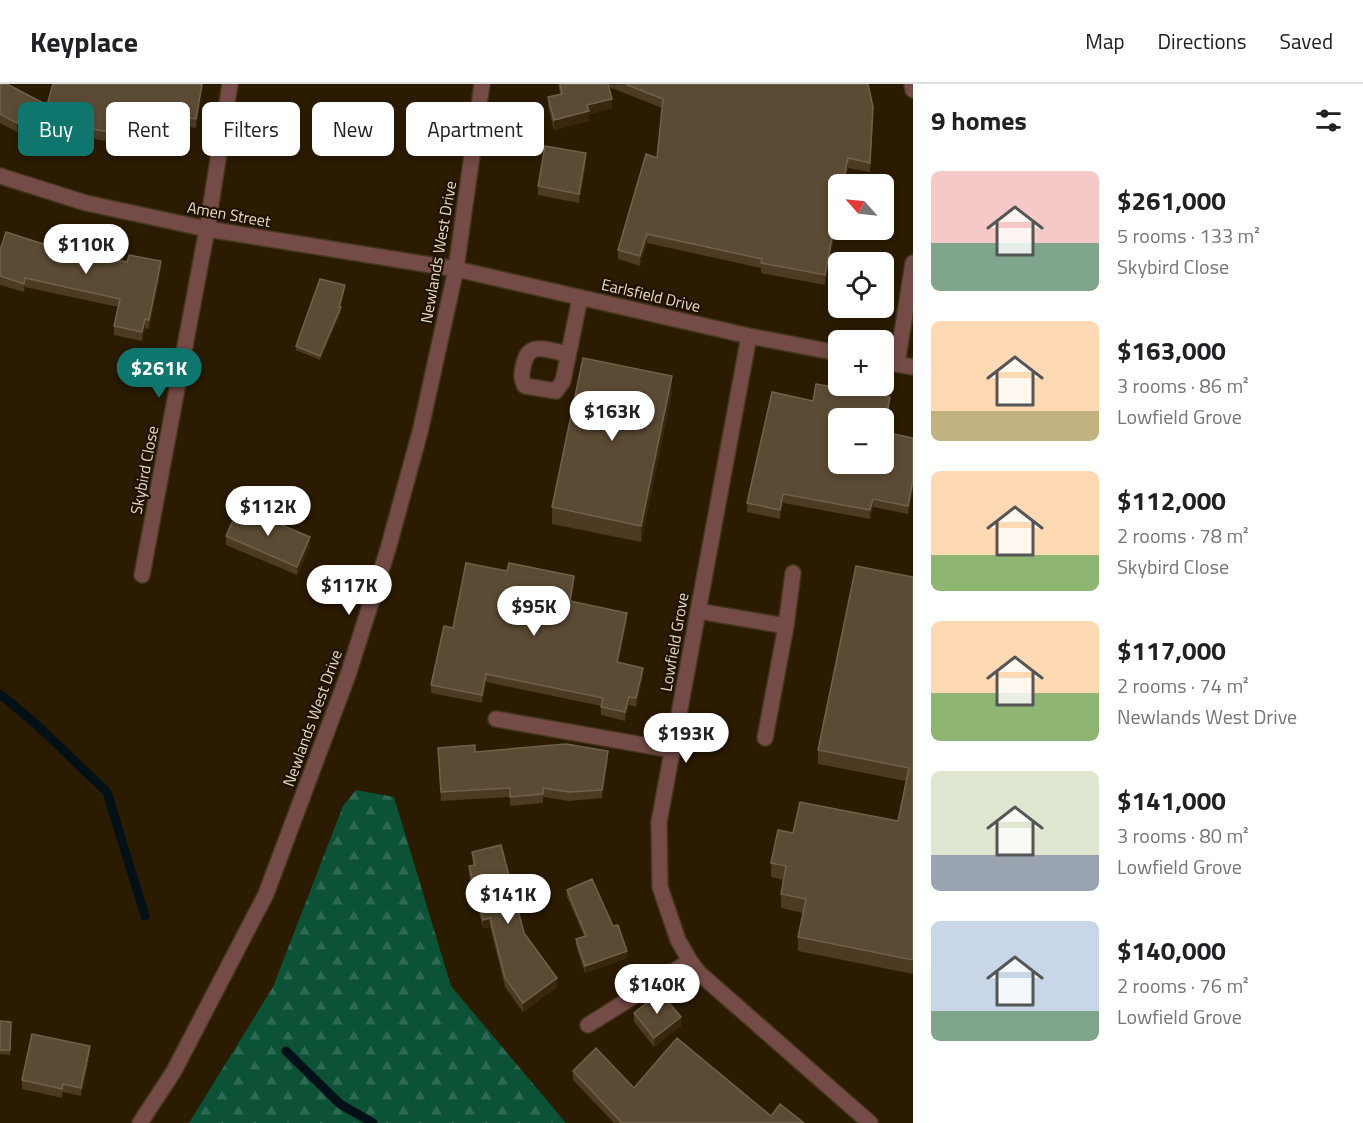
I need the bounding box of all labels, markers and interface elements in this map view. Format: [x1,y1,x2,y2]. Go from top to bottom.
text: Keyplace [30,20,138,63]
text: Map [1085,25,1125,57]
text: Directions [1158,25,1247,57]
text: Saved [1280,25,1333,57]
text: 9 homes [931,101,1027,140]
chip: Buy [18,102,94,156]
chip: Rent [106,102,190,156]
chip: Filters [202,102,300,156]
chip: New [312,102,394,156]
chip: Apartment [406,102,544,156]
icon: filters [1312,104,1345,137]
north arrow [828,174,894,240]
map controls [828,174,894,474]
street label: Newlands West Drive [414,179,462,325]
text: $261,000 [1117,181,1226,220]
street label: Amen Street [185,195,273,233]
icon: home [979,195,1051,267]
text: 5 rooms · 133 m² [1117,220,1260,251]
pin: $110K [44,224,128,275]
text: $110K [58,228,114,259]
text: Skybird Close [1117,251,1229,282]
button: locate [828,252,894,318]
street label: Earlsfield Drive [599,272,703,318]
button: + [828,330,894,396]
text: $163,000 [1117,331,1226,370]
icon: home [979,345,1051,417]
pin: $261K [117,348,201,399]
text: $261K [131,352,187,383]
text: 3 rooms · 86 m² [1117,370,1249,401]
pin: $163K [570,391,654,442]
text: $163K [584,395,640,426]
text: Lowfield Grove [1117,401,1242,432]
button: − [828,408,894,474]
street label: Skybird Close [124,424,164,516]
text: $112,000 [1117,481,1226,520]
pin: $112K [226,486,310,537]
text: $112K [240,490,296,521]
icon: home [979,495,1051,567]
text: 2 rooms · 78 m² [1117,520,1249,551]
text: Skybird Close [1117,551,1229,582]
pin: $117K [307,565,391,616]
text: $117K [321,569,377,600]
pin: $95K [498,586,570,637]
text: $95K [511,590,557,621]
street label: Lowfield Grove [654,591,694,693]
text: $117,000 [1117,631,1226,670]
icon: home [979,645,1051,717]
street label: Newlands West Drive [276,646,348,790]
text: 2 rooms · 74 m² [1117,670,1249,701]
text: Newlands West Drive [1117,701,1297,732]
pin: $193K [644,713,728,764]
text: $193K [658,717,714,748]
text: $141,000 [1117,781,1226,820]
icon: home [979,795,1051,867]
text: 3 rooms · 80 m² [1117,820,1249,851]
text: Lowfield Grove [1117,851,1242,882]
pin: $141K [466,874,550,925]
text: $141K [480,878,536,909]
text: $140,000 [1117,931,1226,970]
icon: home [979,945,1051,1017]
pin: $140K [615,964,699,1015]
text: $140K [629,968,685,999]
text: 2 rooms · 76 m² [1117,970,1249,1001]
text: Lowfield Grove [1117,1001,1242,1032]

